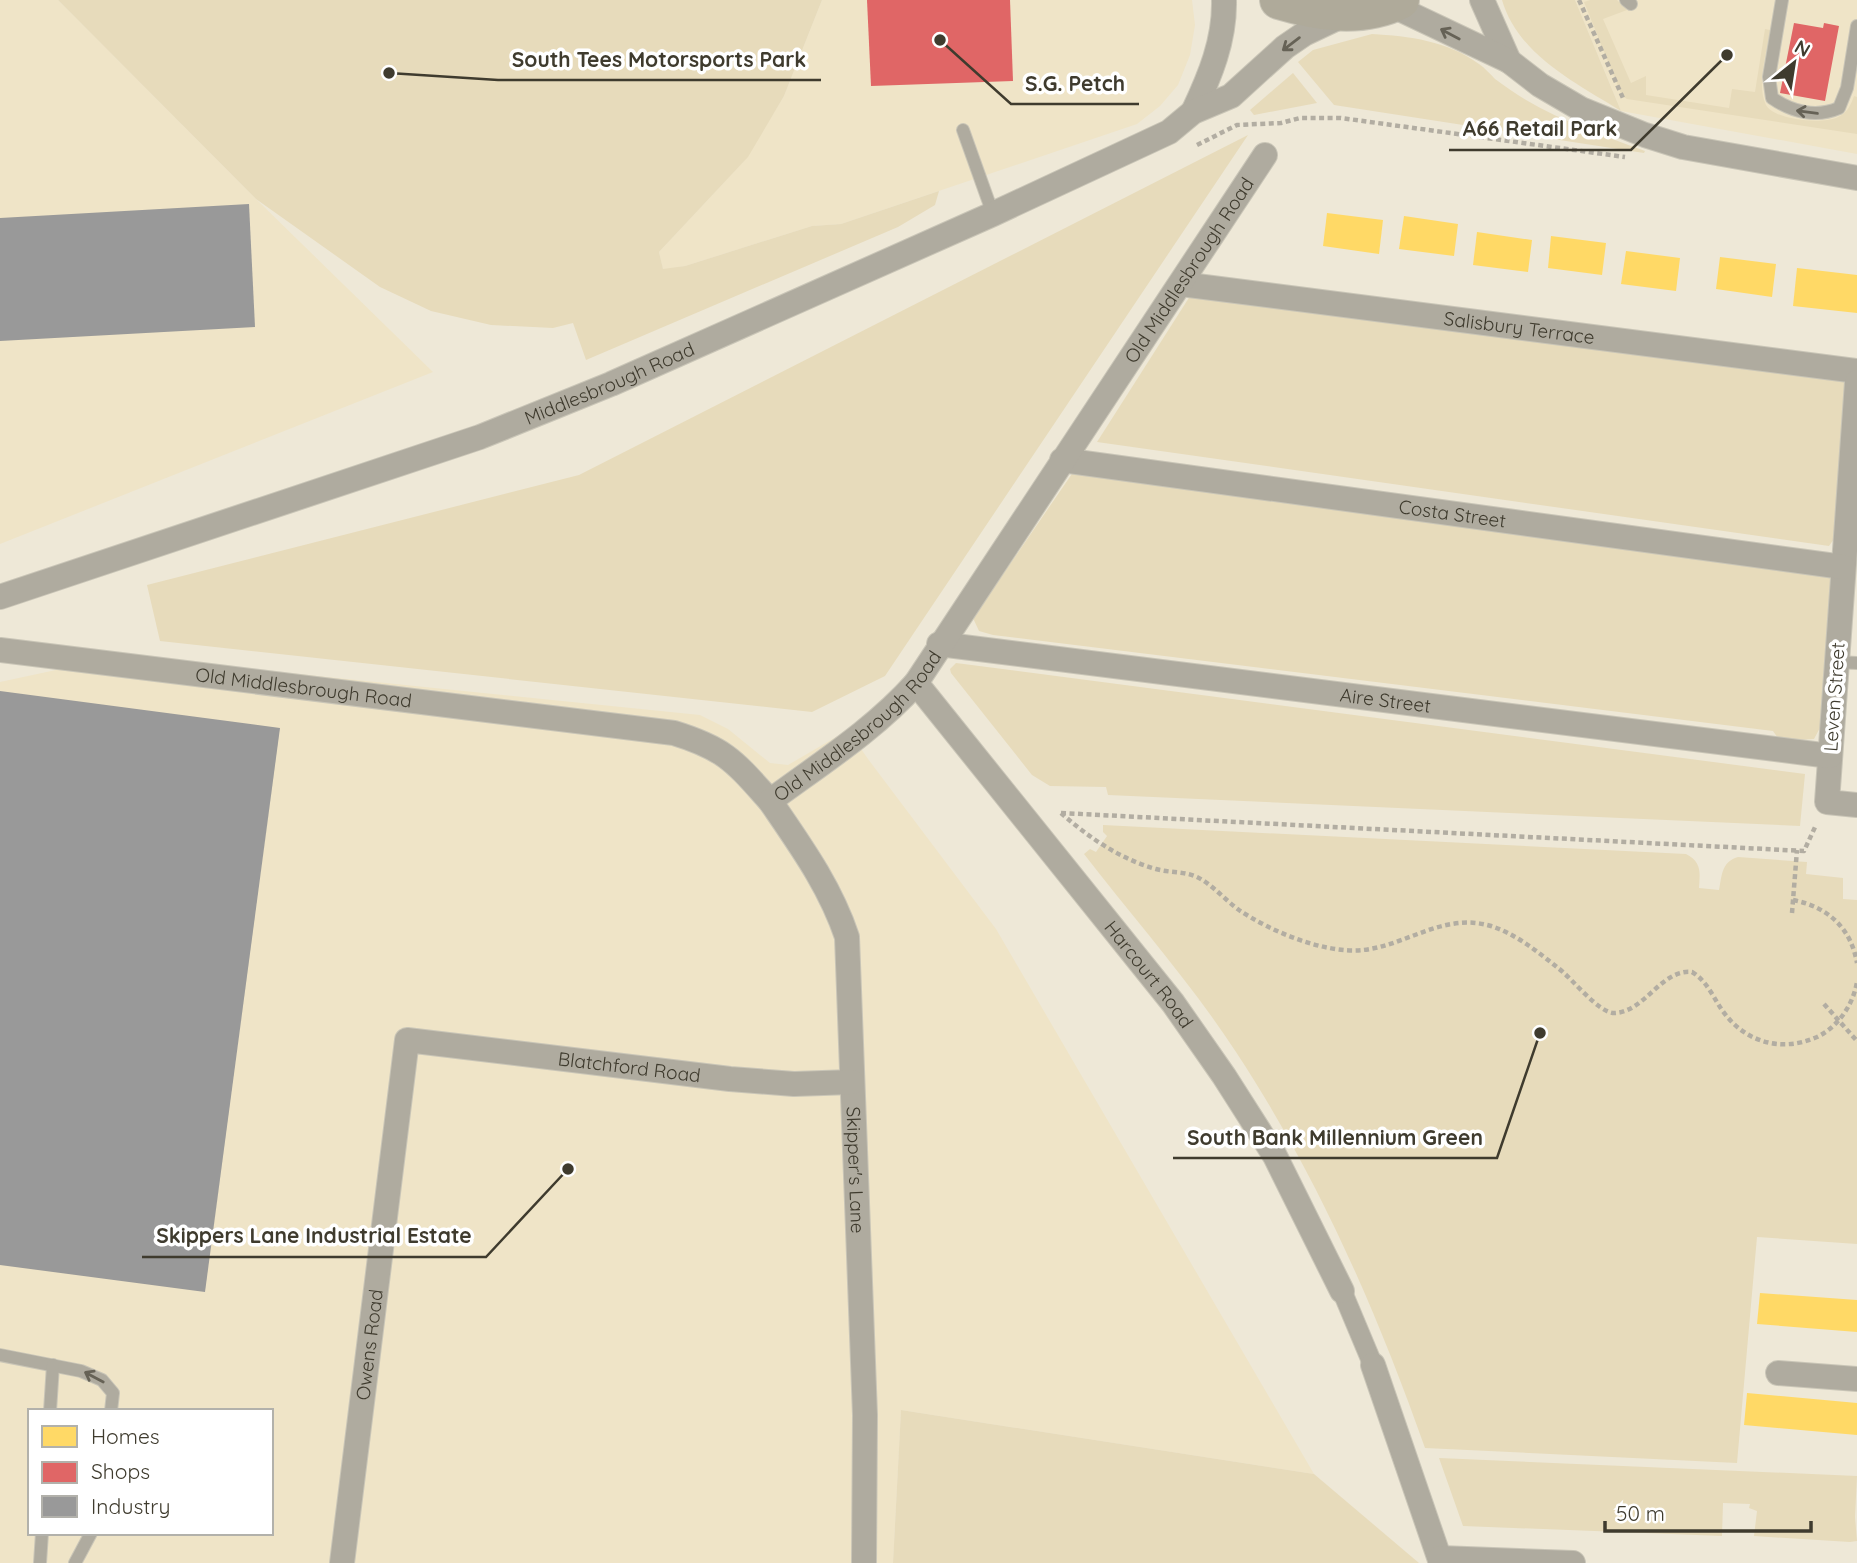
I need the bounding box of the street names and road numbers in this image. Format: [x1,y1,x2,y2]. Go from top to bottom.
street label: Old Middlesbrough Road [1119,173,1259,368]
street label: Salisbury Terrace [1442,306,1596,349]
street label: Middlesbrough Road [521,337,698,430]
street label: Costa Street [1397,494,1507,533]
street label: Leven Street [1818,642,1850,752]
street label: Old Middlesbrough Road [769,646,946,807]
street label: Old Middlesbrough Road [194,662,413,713]
street label: Aire Street [1339,683,1432,718]
street label: Harcourt Road [1099,915,1199,1033]
street label: Blatchford Road [557,1046,702,1087]
street label: Skipper's Lane [841,1106,870,1234]
street label: Owens Road [350,1288,388,1402]

